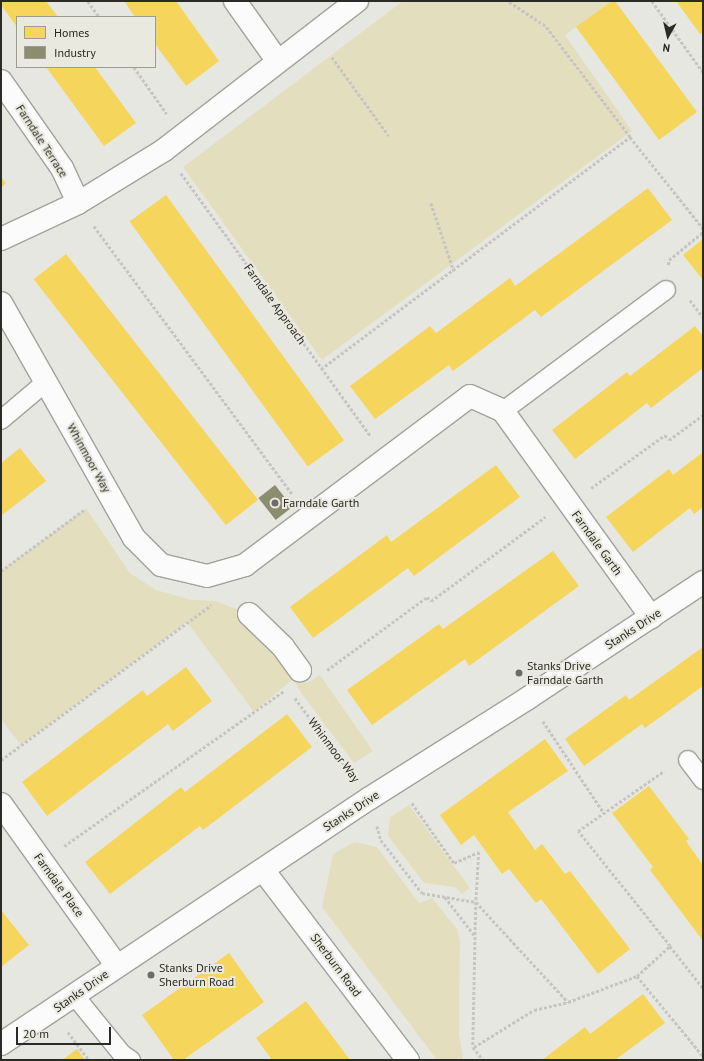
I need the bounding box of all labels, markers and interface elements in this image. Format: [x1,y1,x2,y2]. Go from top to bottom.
legend [16,16,156,68]
north arrow [648,16,688,56]
text: Homes [54,25,89,40]
text: N [662,40,671,55]
text: Industry [54,45,96,60]
street label: Farndale Terrace [13,102,71,180]
street label: Farndale Approach [241,261,309,347]
street label: Whinmoor Way [64,421,114,495]
place label: Farndale Garth [283,496,359,510]
marker: Farndale Garth [270,498,280,508]
street label: Farndale Garth [569,508,625,578]
street label: Stanks Drive [602,606,664,652]
place label: Stanks Drive Farndale Garth [527,659,603,687]
marker: Stanks Drive Farndale Garth [514,668,524,678]
street label: Whinmoor Way [305,715,363,785]
street label: Stanks Drive [320,788,382,834]
street label: Farndale Place [31,850,87,920]
street label: Sherburn Road [308,931,364,999]
place label: Stanks Drive Sherburn Road [159,961,234,989]
street label: Stanks Drive [51,967,111,1015]
marker: Stanks Drive Sherburn Road [146,970,156,980]
scale bar [18,1019,113,1045]
text: 20 m [23,1026,49,1041]

